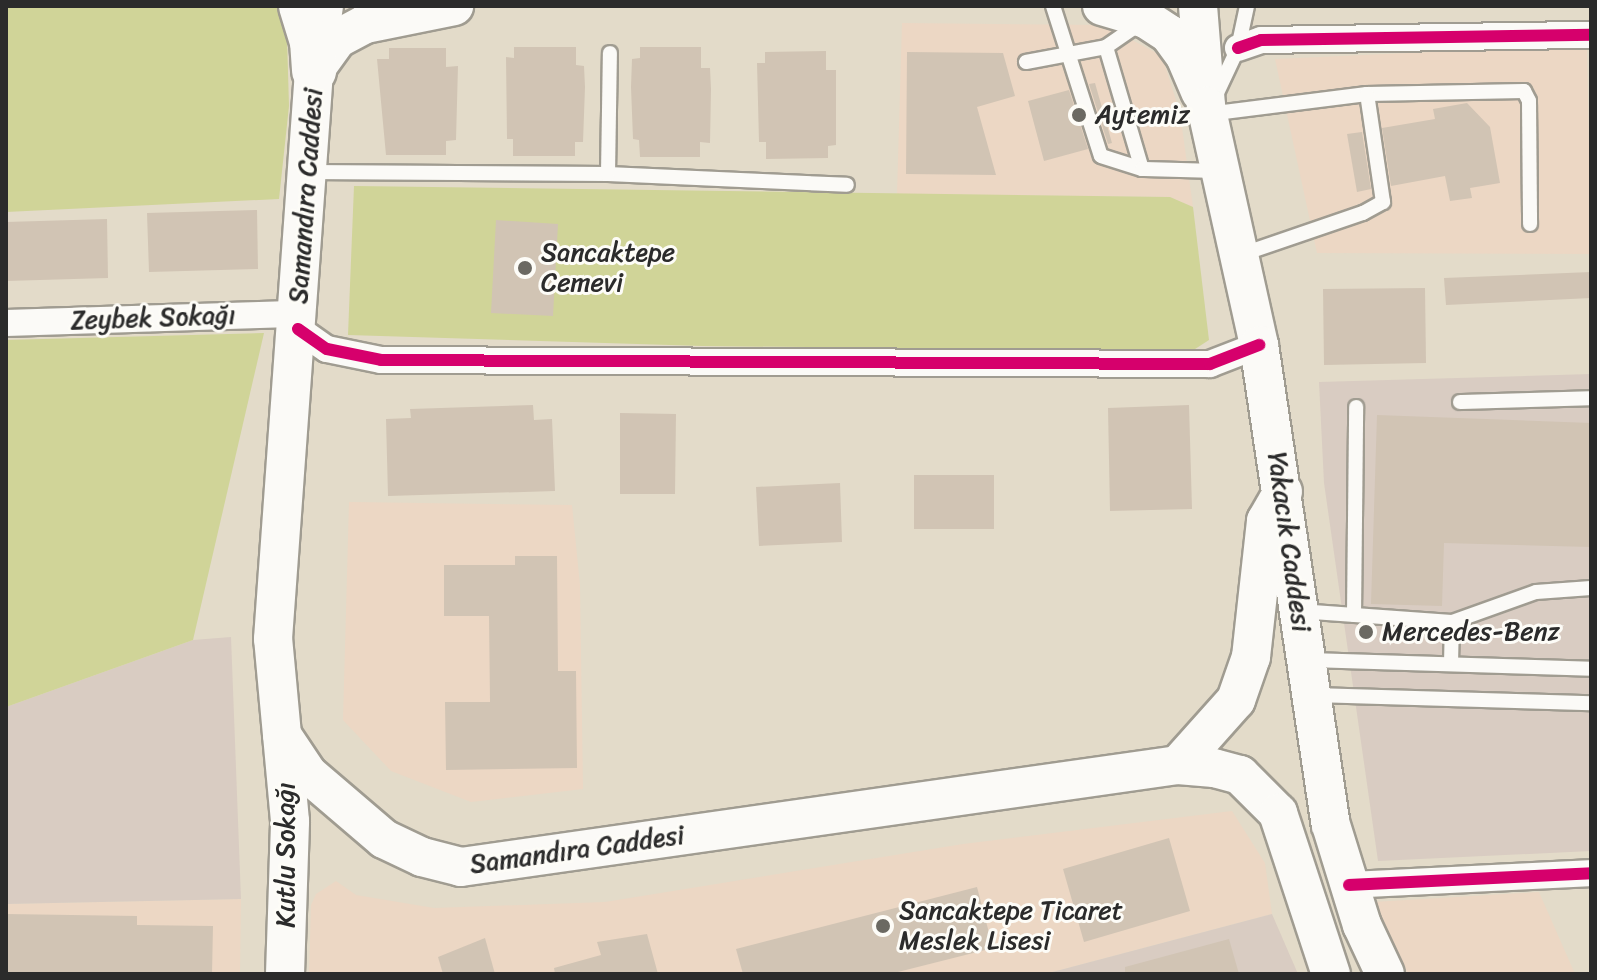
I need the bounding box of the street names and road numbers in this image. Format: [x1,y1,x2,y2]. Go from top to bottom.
street label: Samandıra Caddesi [283,87,329,305]
street label: Zeybek Sokağı [70,300,236,336]
street label: Yakacık Caddesi [1261,451,1317,633]
street label: Kutlu Sokağı [270,782,302,928]
street label: Samandıra Caddesi [468,820,686,880]

